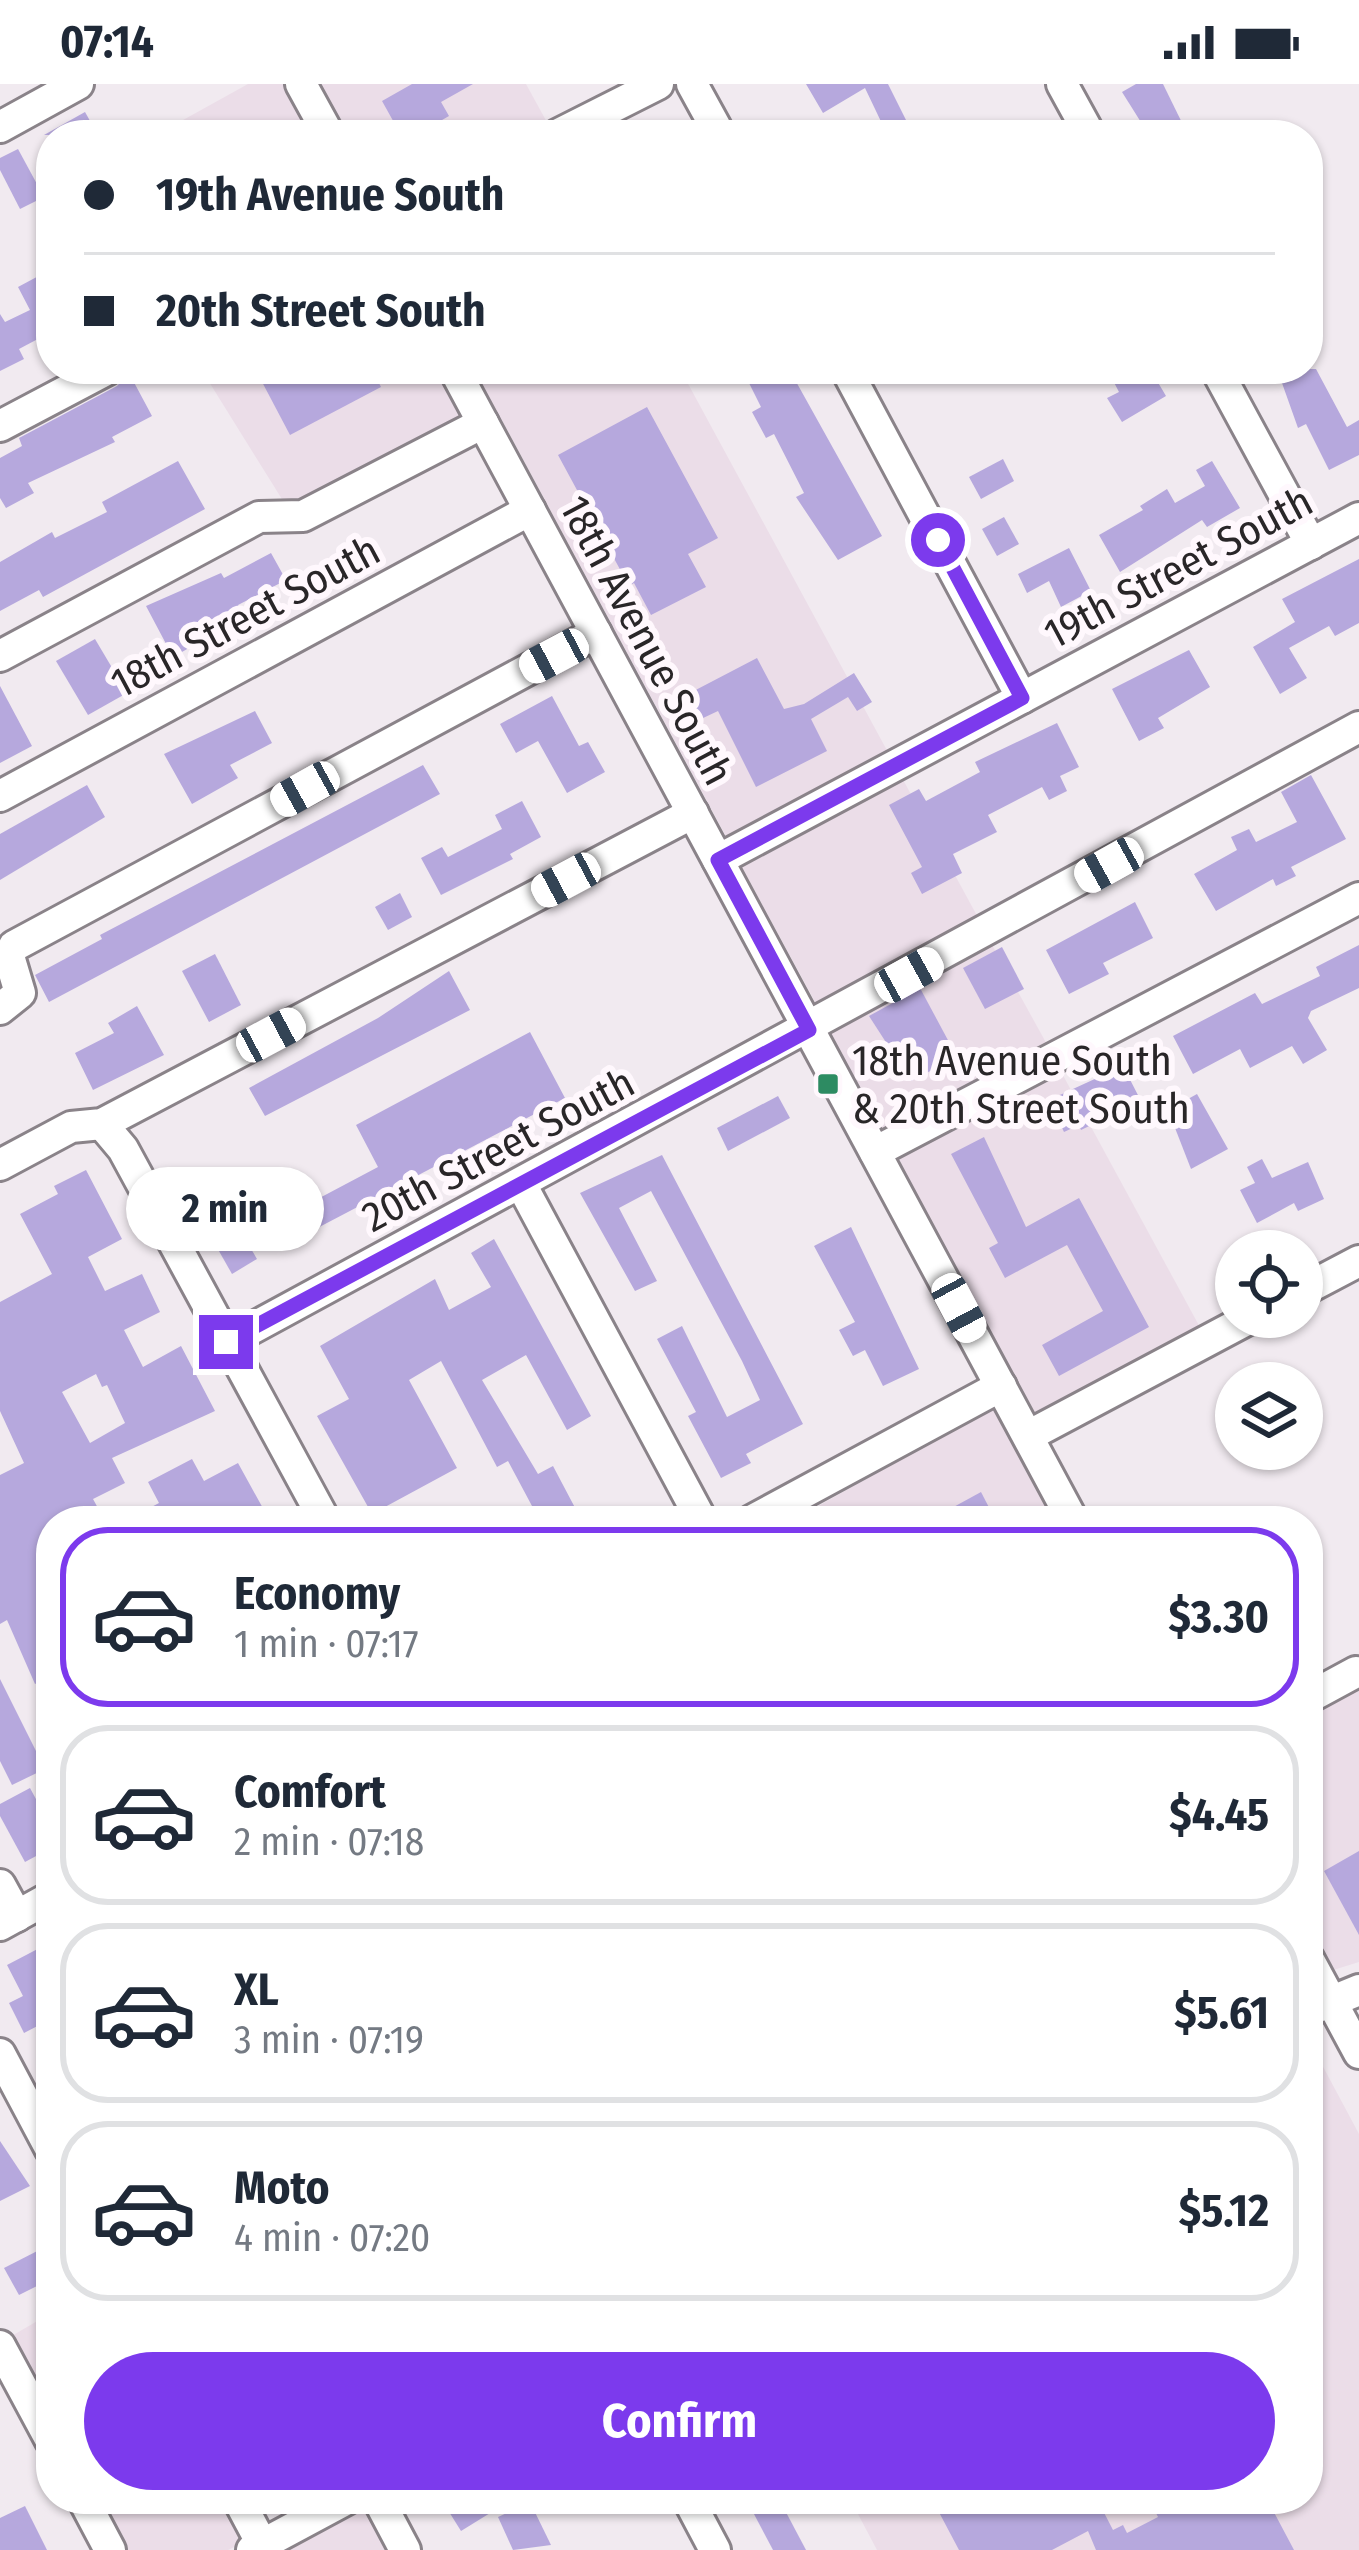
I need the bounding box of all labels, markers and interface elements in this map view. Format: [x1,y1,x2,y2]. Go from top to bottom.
text: 07:14 [60,15,154,69]
text: 19th Avenue South [156,168,504,222]
text: 20th Street South [156,284,486,338]
street label: 19th Street South [1036,476,1321,660]
street label: 18th Avenue South [549,487,743,793]
route start [911,513,965,567]
street label: 18th Street South [103,525,388,709]
car [514,623,594,689]
car [265,756,345,822]
car [1069,832,1149,898]
car [526,847,606,913]
car [869,942,949,1008]
car [231,1002,311,1068]
place label: 18th Avenue South & 20th Street South [852,1036,1190,1134]
street label: 20th Street South [354,1057,643,1242]
marker: 18th Avenue South & 20th Street South [815,1071,841,1097]
callout: 2 min [127,1168,325,1252]
text: 2 min [182,1186,268,1232]
map controls [1215,1230,1323,1470]
button: locate [1215,1230,1323,1338]
car [926,1268,992,1348]
route end [199,1315,253,1369]
button: layers [1215,1362,1323,1470]
icon: car [90,1563,198,1671]
text: Economy [234,1567,400,1621]
text: $3.30 [1168,1590,1269,1644]
text: 1 min · 07:17 [234,1621,418,1667]
icon: car [90,1761,198,1869]
text: Comfort [234,1765,386,1819]
text: $4.45 [1169,1788,1269,1842]
text: 2 min · 07:18 [234,1819,424,1865]
icon: car [90,1959,198,2067]
text: XL [234,1963,279,2017]
text: $5.61 [1174,1986,1269,2040]
text: 3 min · 07:19 [234,2017,424,2063]
icon: car [90,2157,198,2265]
text: Moto [234,2161,330,2215]
text: $5.12 [1179,2184,1269,2238]
text: 4 min · 07:20 [234,2215,430,2261]
button: Confirm [84,2352,1275,2490]

